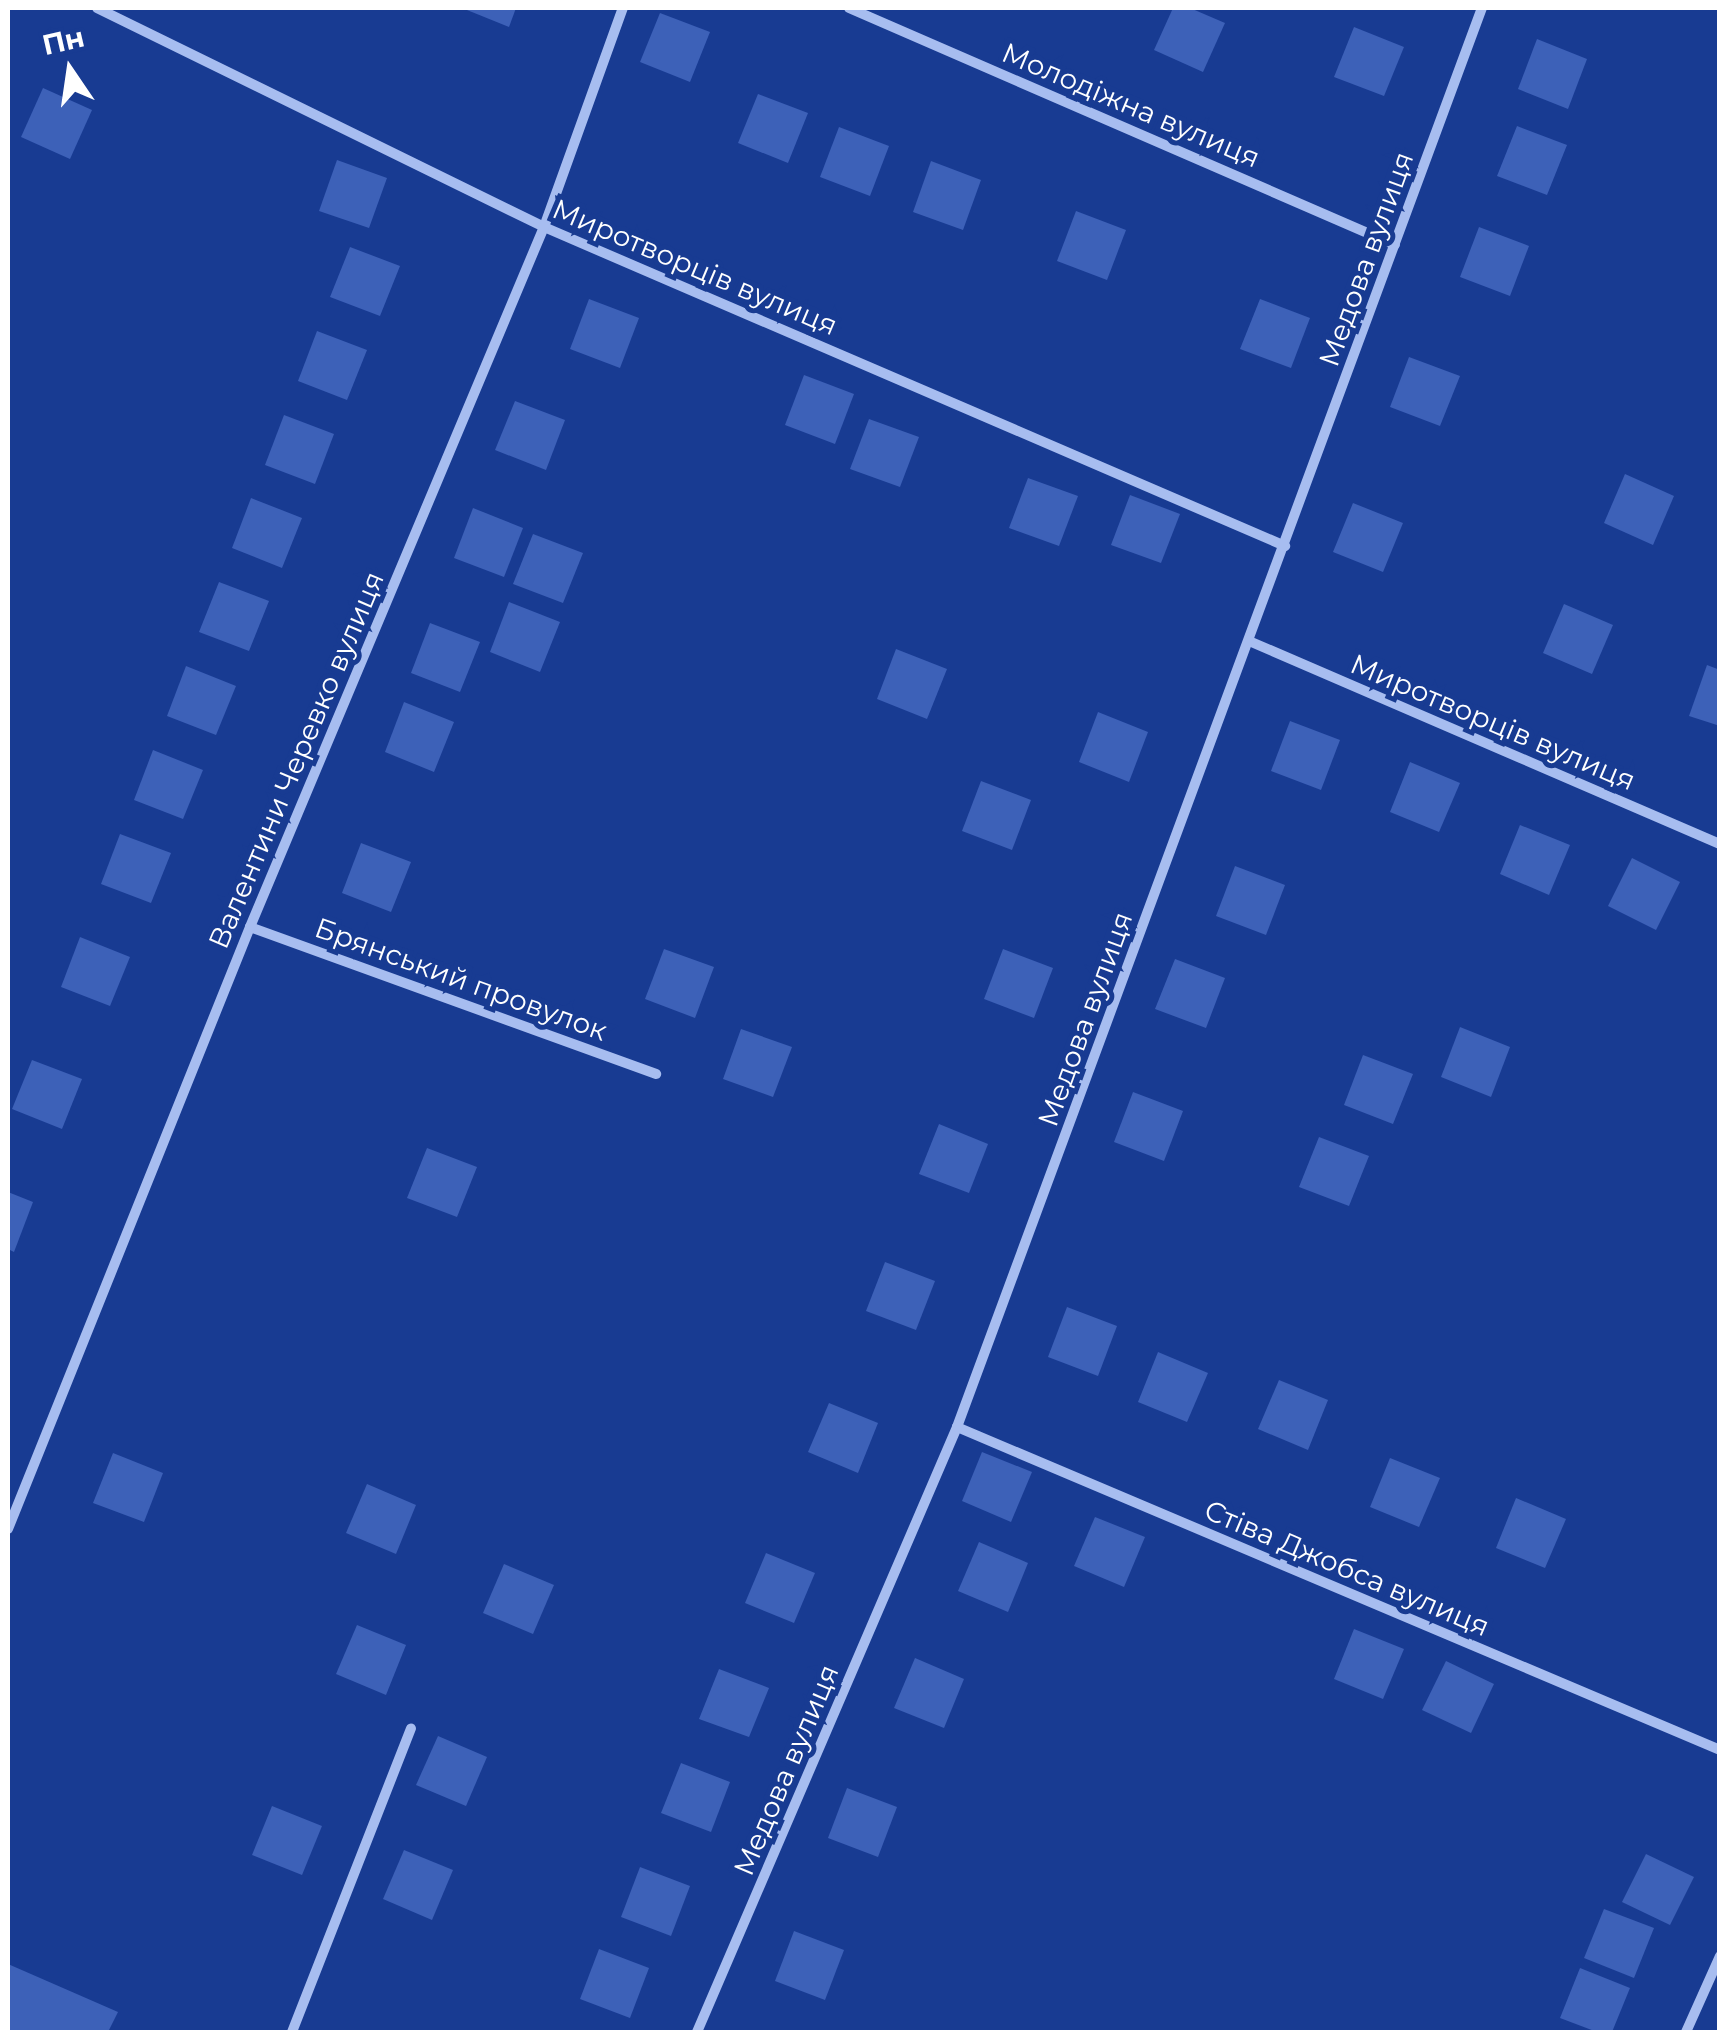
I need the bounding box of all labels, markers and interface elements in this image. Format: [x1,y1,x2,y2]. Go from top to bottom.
text: Пн [39,19,88,62]
north arrow [20,20,120,120]
street label: Молодіжна вулиця [997,35,1265,175]
street label: Медова вулиця [1312,147,1420,371]
street label: Миротворців вулиця [548,192,842,342]
street label: Валентини Черевко вулиця [201,567,391,953]
street label: Миротворців вулиця [1346,647,1640,797]
street label: Медова вулиця [1031,907,1139,1131]
street label: Брянський провулок [310,911,612,1047]
street label: Стіва Джобса вулиця [1200,1493,1494,1643]
street label: Медова вулиця [726,1660,846,1880]

